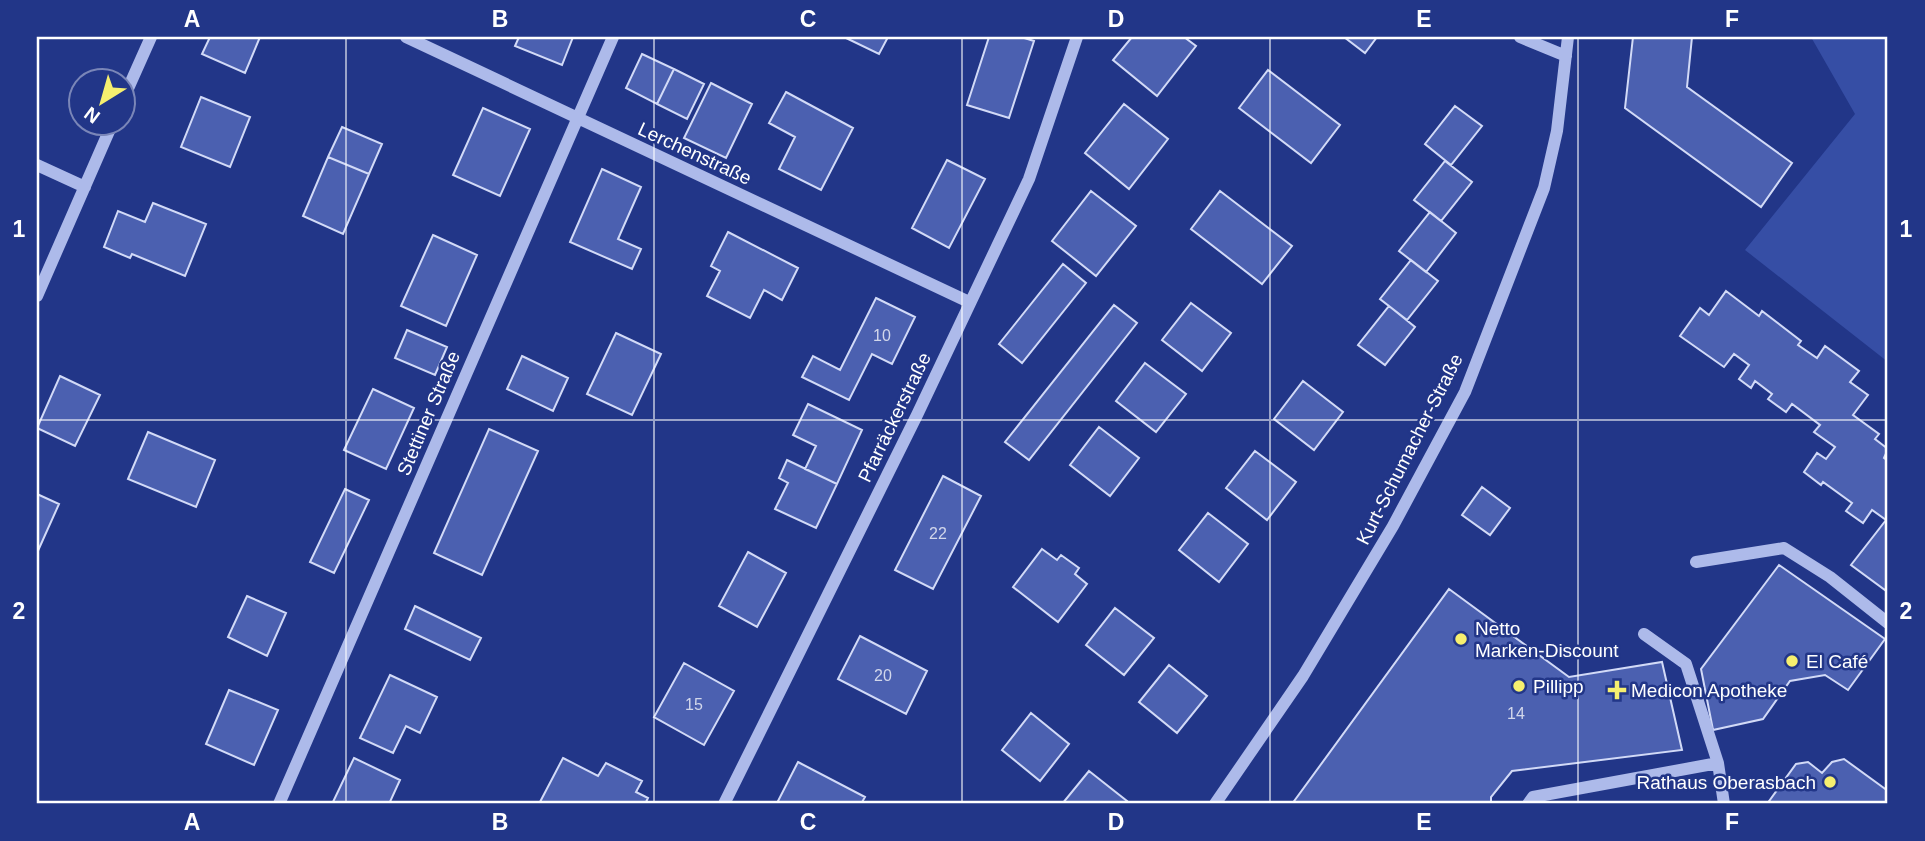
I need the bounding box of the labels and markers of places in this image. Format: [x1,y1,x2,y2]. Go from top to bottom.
place label: Netto Marken-Discount [1475,618,1619,661]
marker: Netto Marken-Discount [1453,631,1469,647]
place label: El Café [1806,651,1868,672]
marker: El Café [1784,653,1800,669]
place label: Pillipp [1533,676,1584,697]
marker: Pillipp [1511,678,1527,694]
place label: Medicon Apotheke [1631,680,1787,701]
marker: Medicon Apotheke [1609,682,1625,698]
place label: Rathaus Oberasbach [1636,772,1816,793]
marker: Rathaus Oberasbach [1822,774,1838,790]

